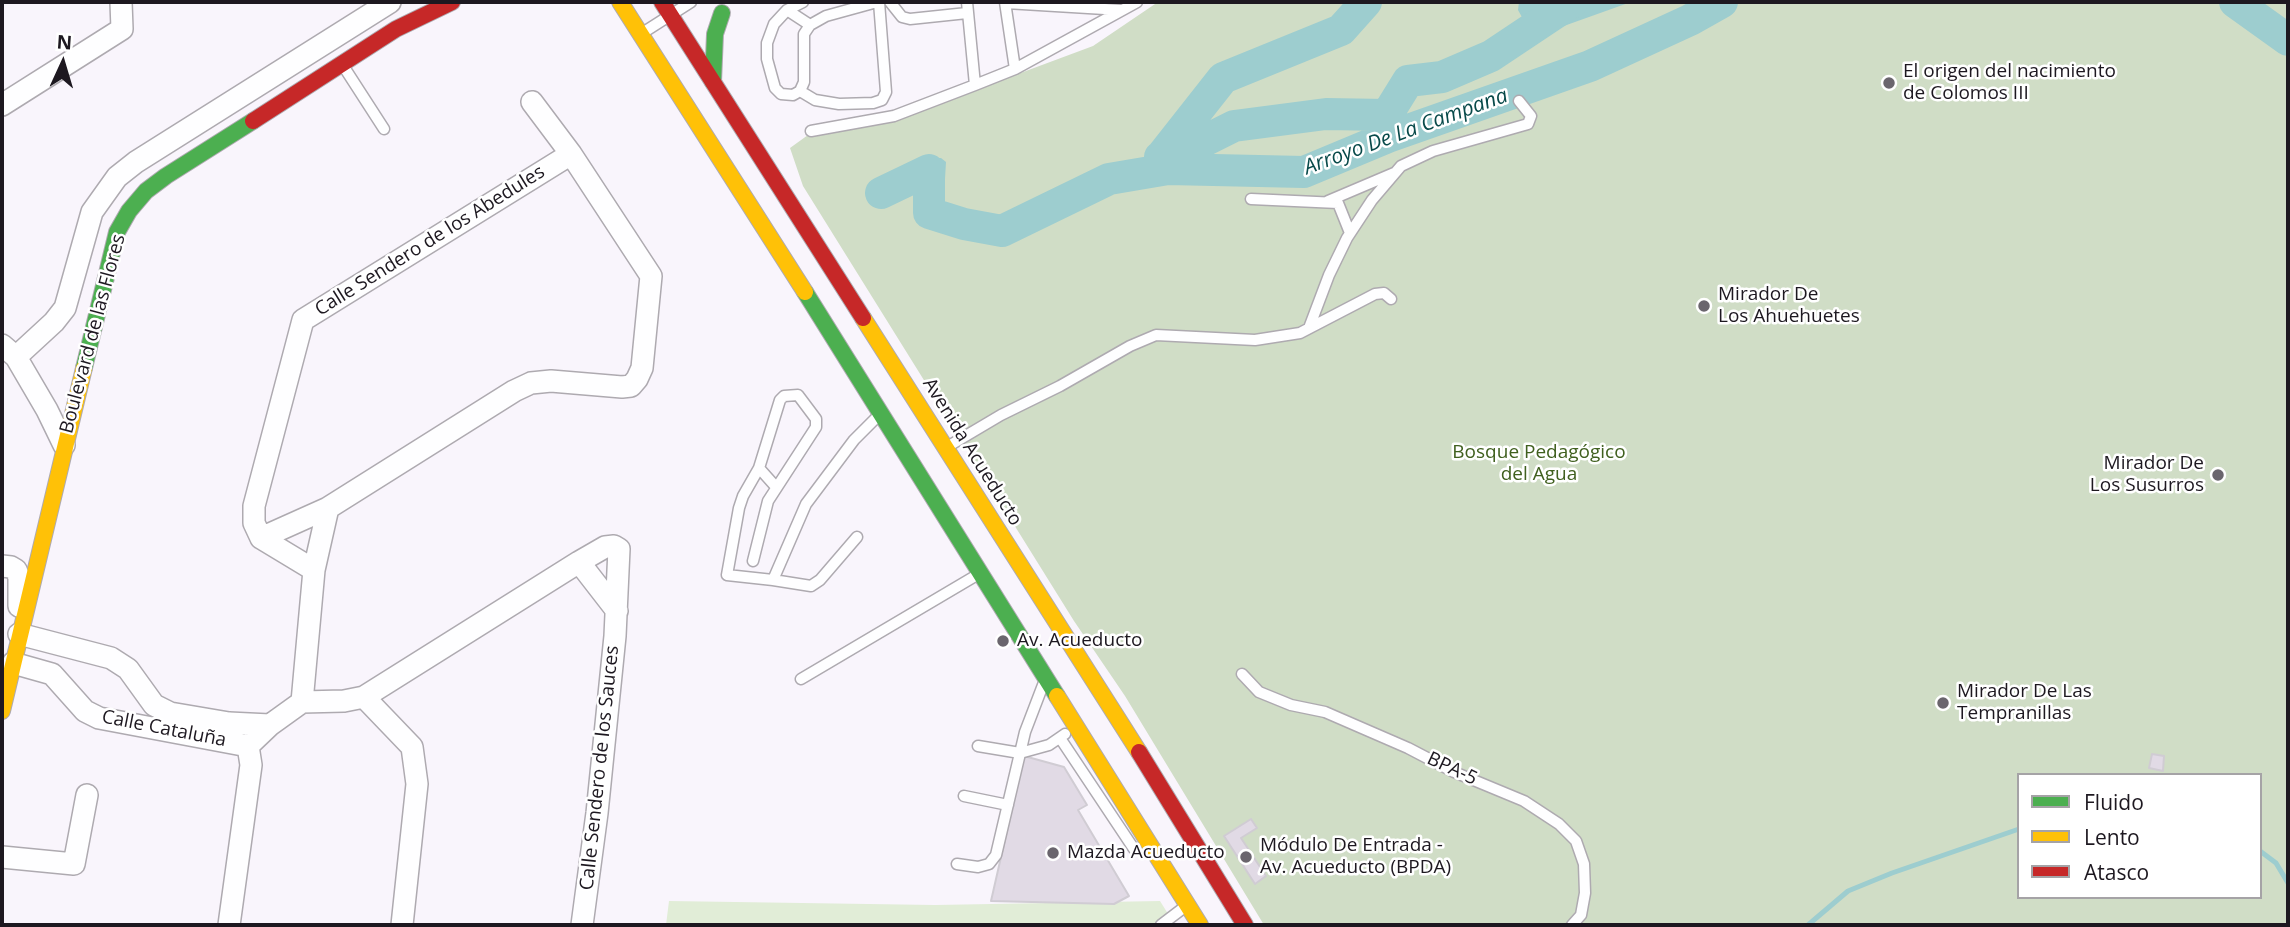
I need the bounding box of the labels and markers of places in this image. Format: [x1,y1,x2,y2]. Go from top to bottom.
place label: El origen del nacimiento de Colomos III [1903,61,2116,105]
marker: El origen del nacimiento de Colomos III [1881,75,1897,91]
place label: Mirador De Los Ahuehuetes [1718,284,1860,328]
marker: Mirador De Los Ahuehuetes [1696,298,1712,314]
place label: Mirador De Los Susurros [2090,453,2204,497]
marker: Mirador De Los Susurros [2210,467,2226,483]
place label: Av. Acueducto [1017,630,1142,652]
marker: Av. Acueducto [995,633,1011,649]
place label: Mirador De Las Tempranillas [1957,681,2092,725]
marker: Mirador De Las Tempranillas [1935,695,1951,711]
place label: Módulo De Entrada - Av. Acueducto (BPDA) [1260,835,1451,879]
place label: Mazda Acueducto [1067,842,1225,864]
marker: Mazda Acueducto [1045,845,1061,861]
marker: Módulo De Entrada - Av. Acueducto (BPDA) [1238,849,1254,865]

